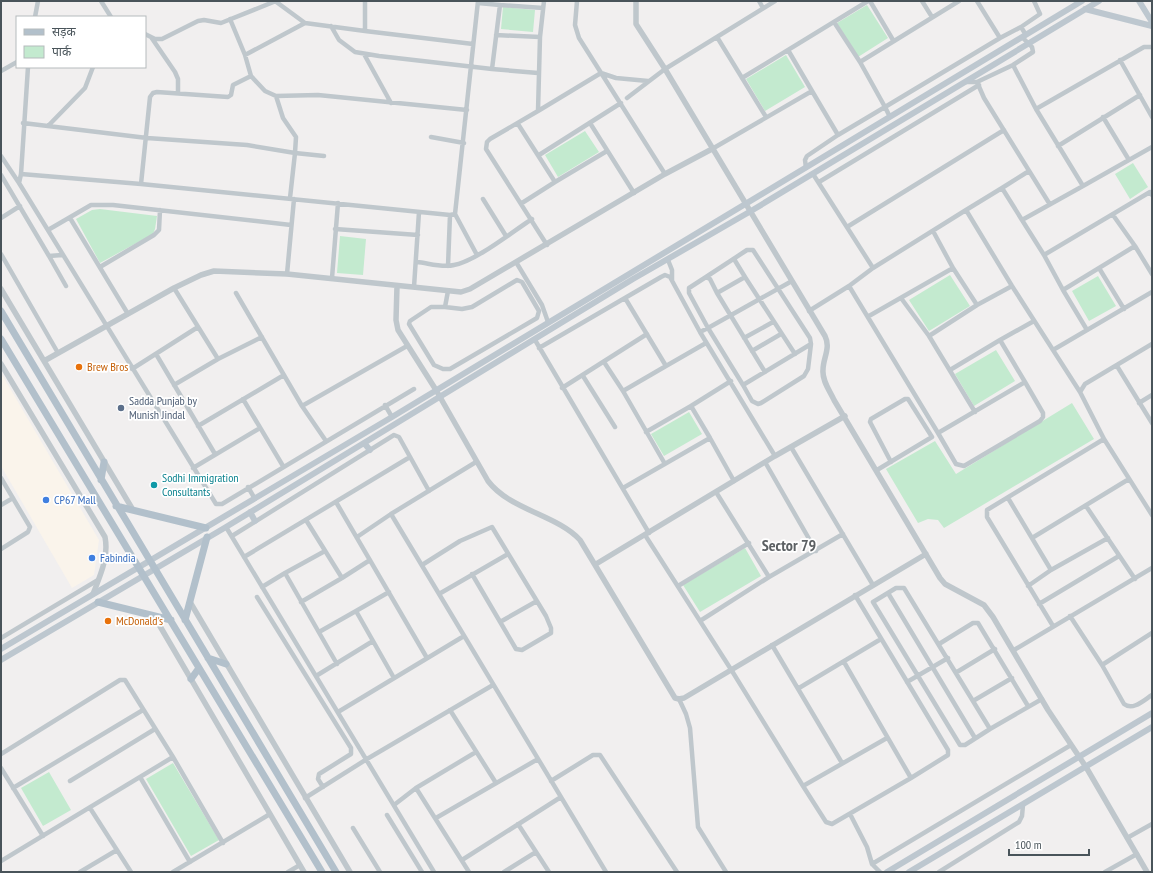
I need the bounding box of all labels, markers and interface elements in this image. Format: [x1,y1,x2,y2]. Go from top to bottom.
legend [16,16,146,68]
text: सड़क [52,24,77,39]
text: पार्क [52,44,72,59]
place label: Brew Bros [87,359,128,374]
marker: Brew Bros [74,362,84,372]
place label: Sadda Punjab by Munish Jindal [129,393,197,422]
marker: Sadda Punjab by Munish Jindal [116,403,126,413]
place label: Sodhi Immigration Consultants [162,470,239,499]
marker: Sodhi Immigration Consultants [149,480,159,490]
place label: CP67 Mall [54,492,96,507]
marker: CP67 Mall [41,495,51,505]
district label: Sector 79 [762,535,816,555]
place label: Fabindia [100,550,136,565]
marker: Fabindia [87,553,97,563]
place label: McDonald's [116,613,163,628]
marker: McDonald's [103,616,113,626]
scale bar [1009,831,1089,857]
text: 100 m [1015,837,1042,852]

